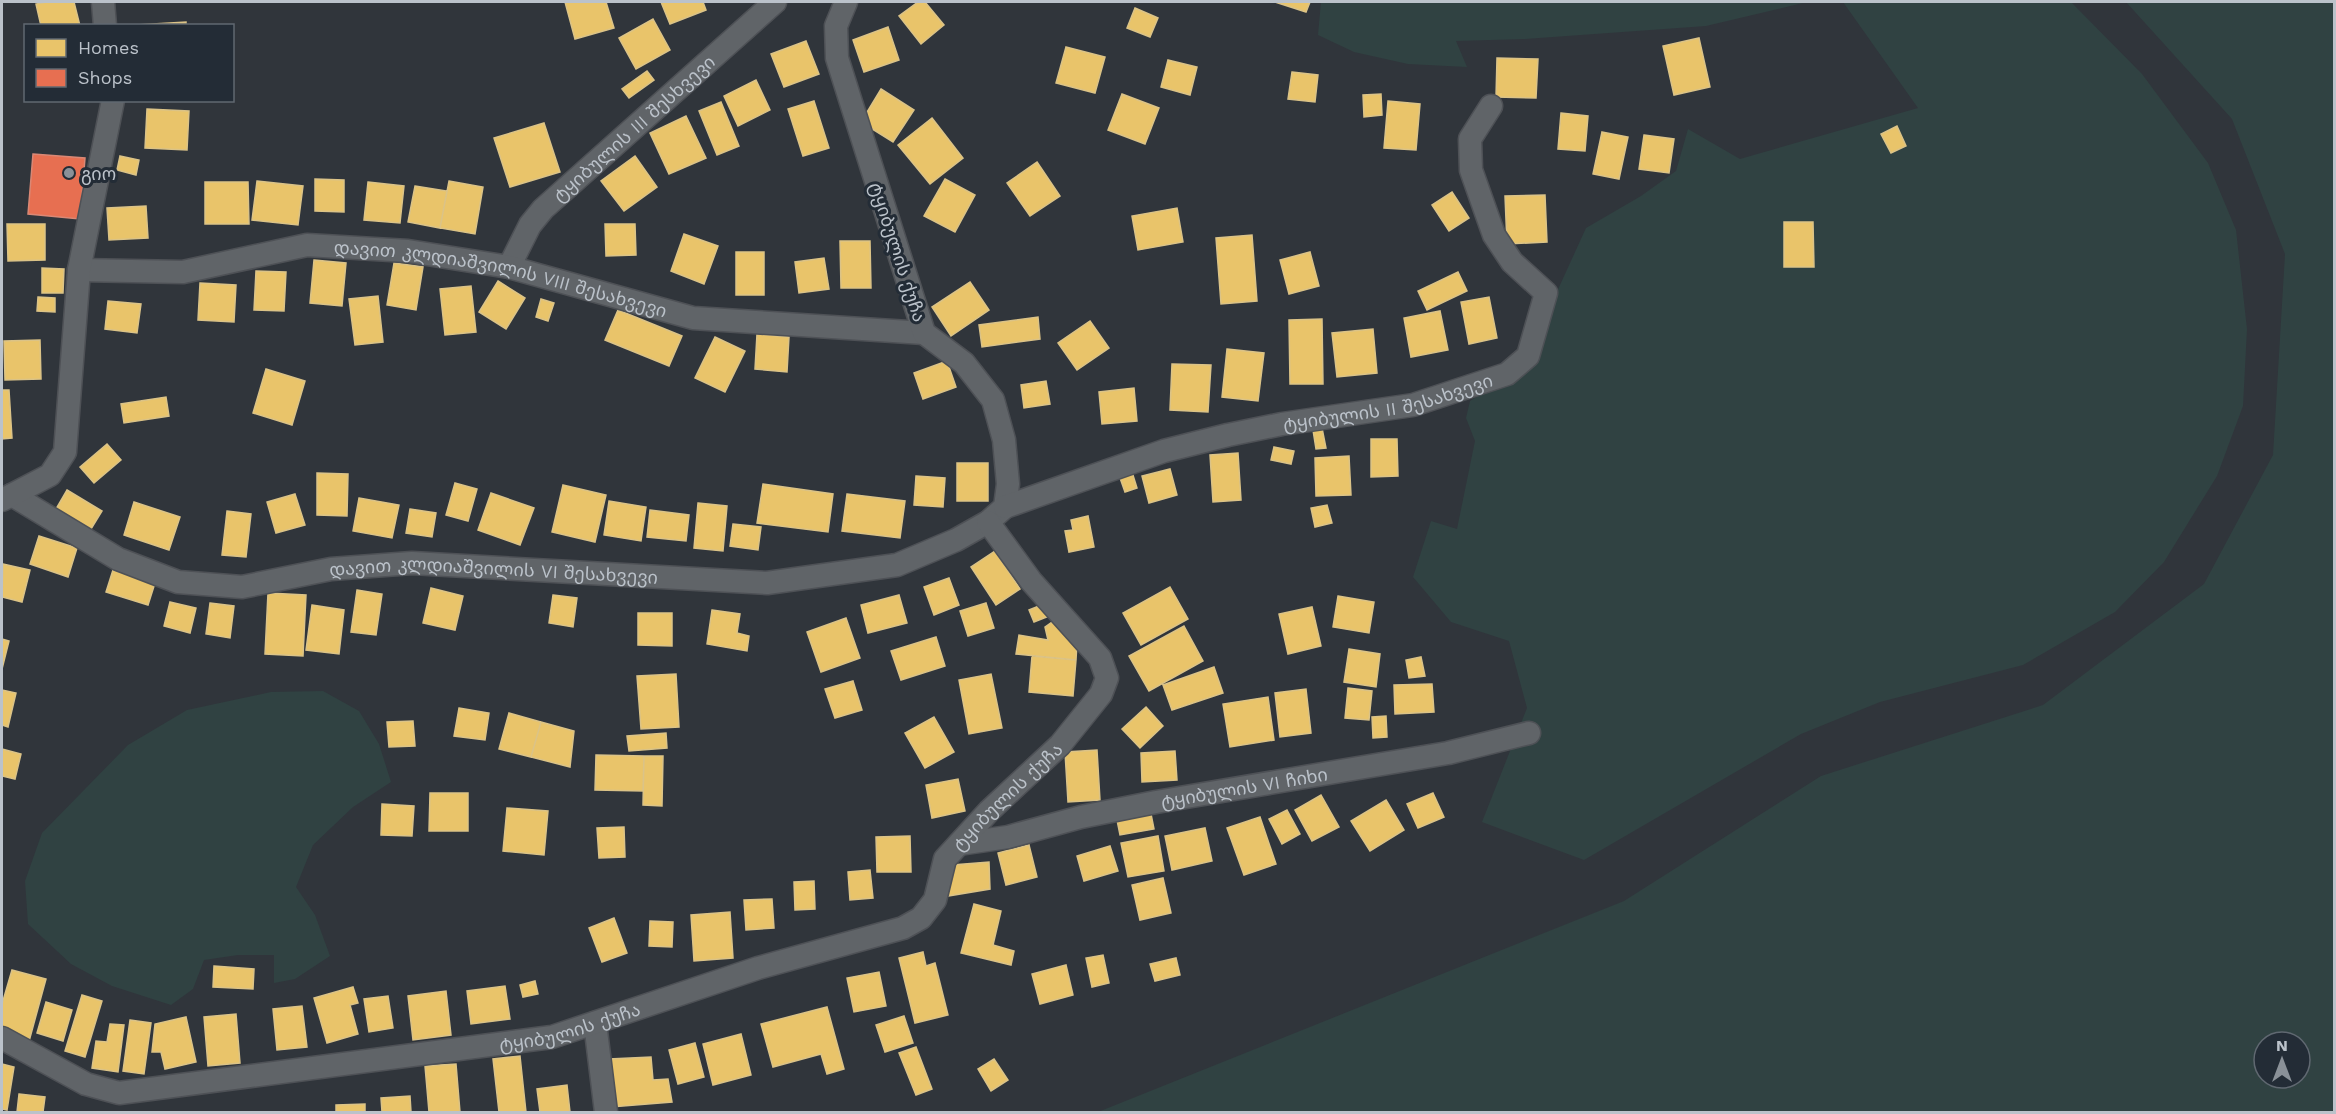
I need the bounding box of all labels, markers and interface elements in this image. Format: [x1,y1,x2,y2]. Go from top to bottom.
legend [24,24,234,102]
text: Homes [78,37,139,58]
street label: ტყიბულის III შესხვევი [548,50,719,207]
text: Shops [78,67,132,88]
place label: გიო [81,163,116,185]
marker: გიო [62,166,76,180]
street label: ტყიბულის ქუჩა [865,180,930,325]
street label: დავით კლდიაშვილის VIII შესახვევი [333,236,669,321]
street label: ტყიბულის II შესახვევი [1282,369,1495,435]
street label: დავით კლდიაშვილის VI შესახვევი [328,552,659,588]
street label: ტყიბულის ქუჩა [948,738,1066,855]
street label: ტყიბულის VI ჩიხი [1159,763,1329,813]
street label: ტყიბულის ქუჩა [498,998,643,1055]
north arrow [2252,1030,2312,1090]
text: N [2276,1036,2288,1055]

